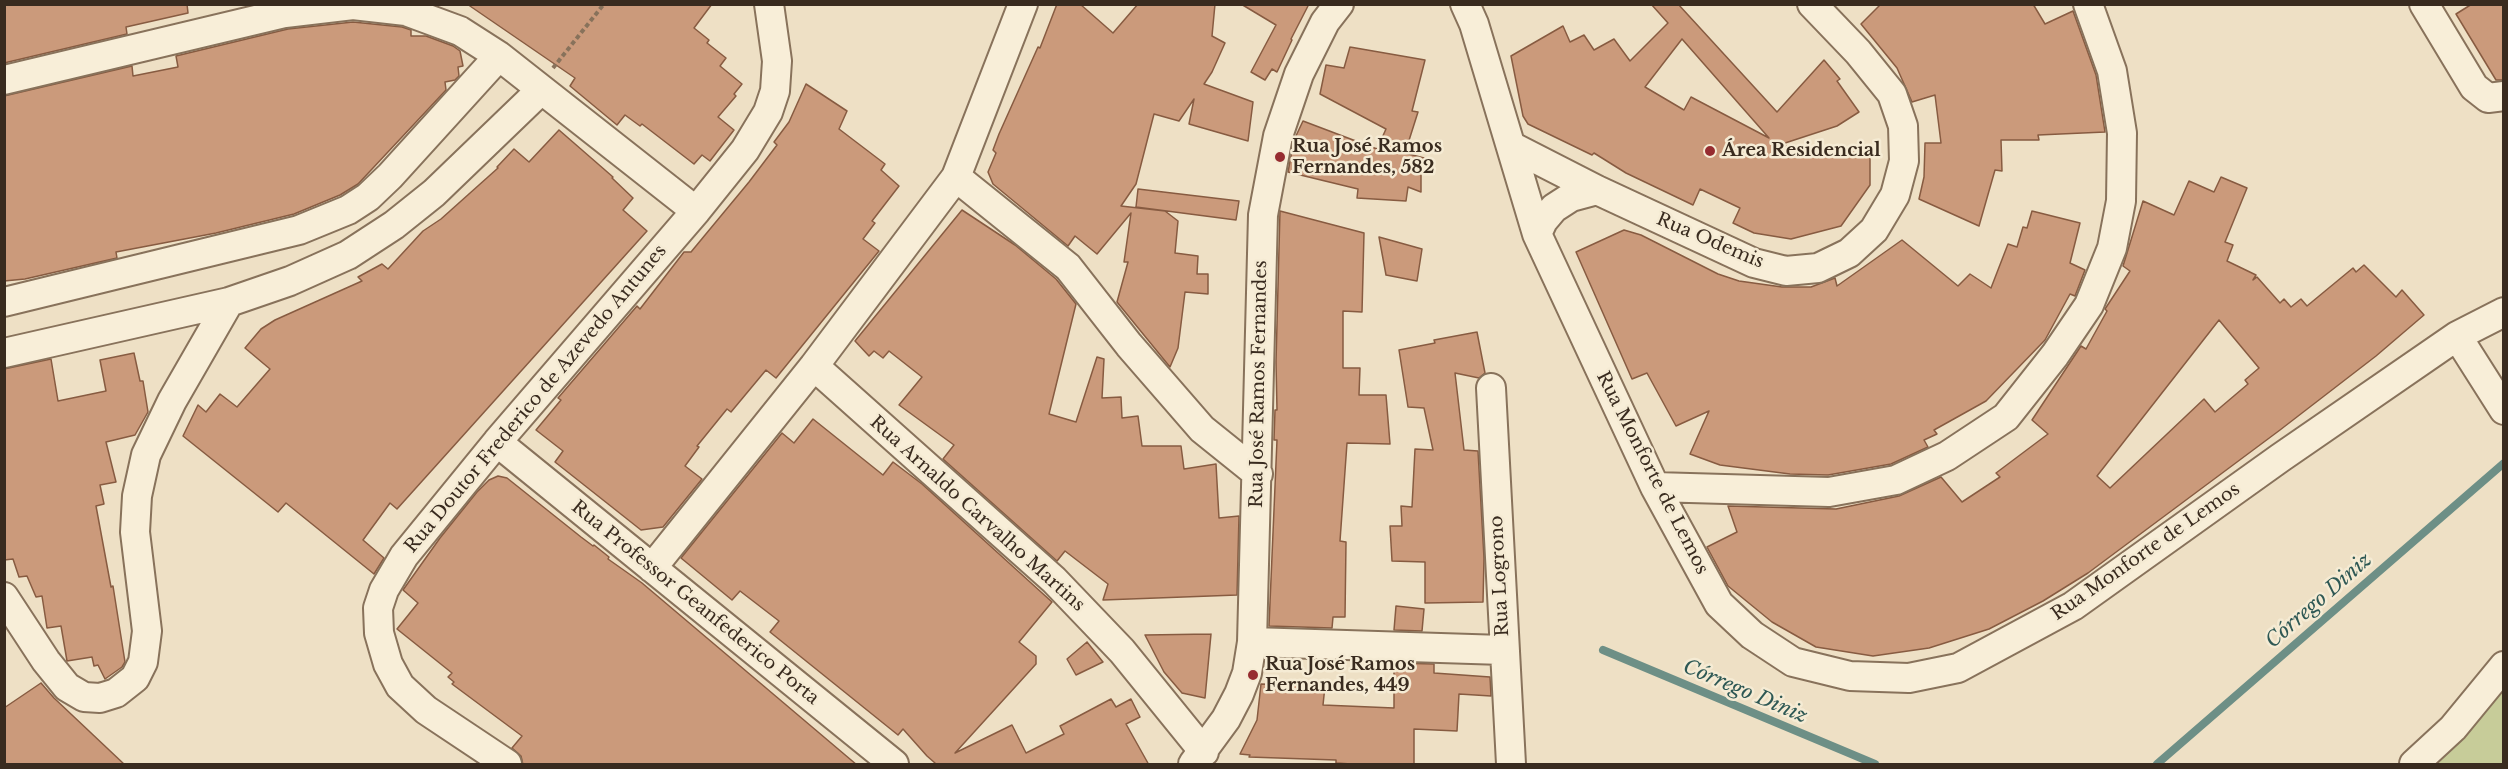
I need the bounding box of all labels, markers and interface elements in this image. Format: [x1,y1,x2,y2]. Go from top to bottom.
place label: Rua José Ramos Fernandes, 582 [1292,136,1442,178]
place label: Área Residencial [1722,140,1881,162]
marker: Área Residencial [1703,144,1717,158]
marker: Rua José Ramos Fernandes, 582 [1273,150,1287,164]
street label: Rua Odemis [1653,209,1767,273]
street label: Rua Doutor Frederico de Azevedo Antunes [401,241,671,557]
street label: Rua José Ramos Fernandes [1246,260,1272,508]
street label: Rua Monforte de Lemos [1591,368,1713,578]
street label: Rua Arnaldo Carvalho Martins [865,412,1089,616]
street label: Rua Monforte de Lemos [2048,479,2244,625]
street label: Rua Professor Geanfederico Porta [567,496,823,710]
street label: Rua Logrono [1486,515,1514,637]
water label: Córrego Diniz [2261,548,2377,654]
place label: Rua José Ramos Fernandes, 449 [1265,654,1415,696]
water label: Córrego Diniz [1679,655,1811,729]
marker: Rua José Ramos Fernandes, 449 [1246,668,1260,682]

